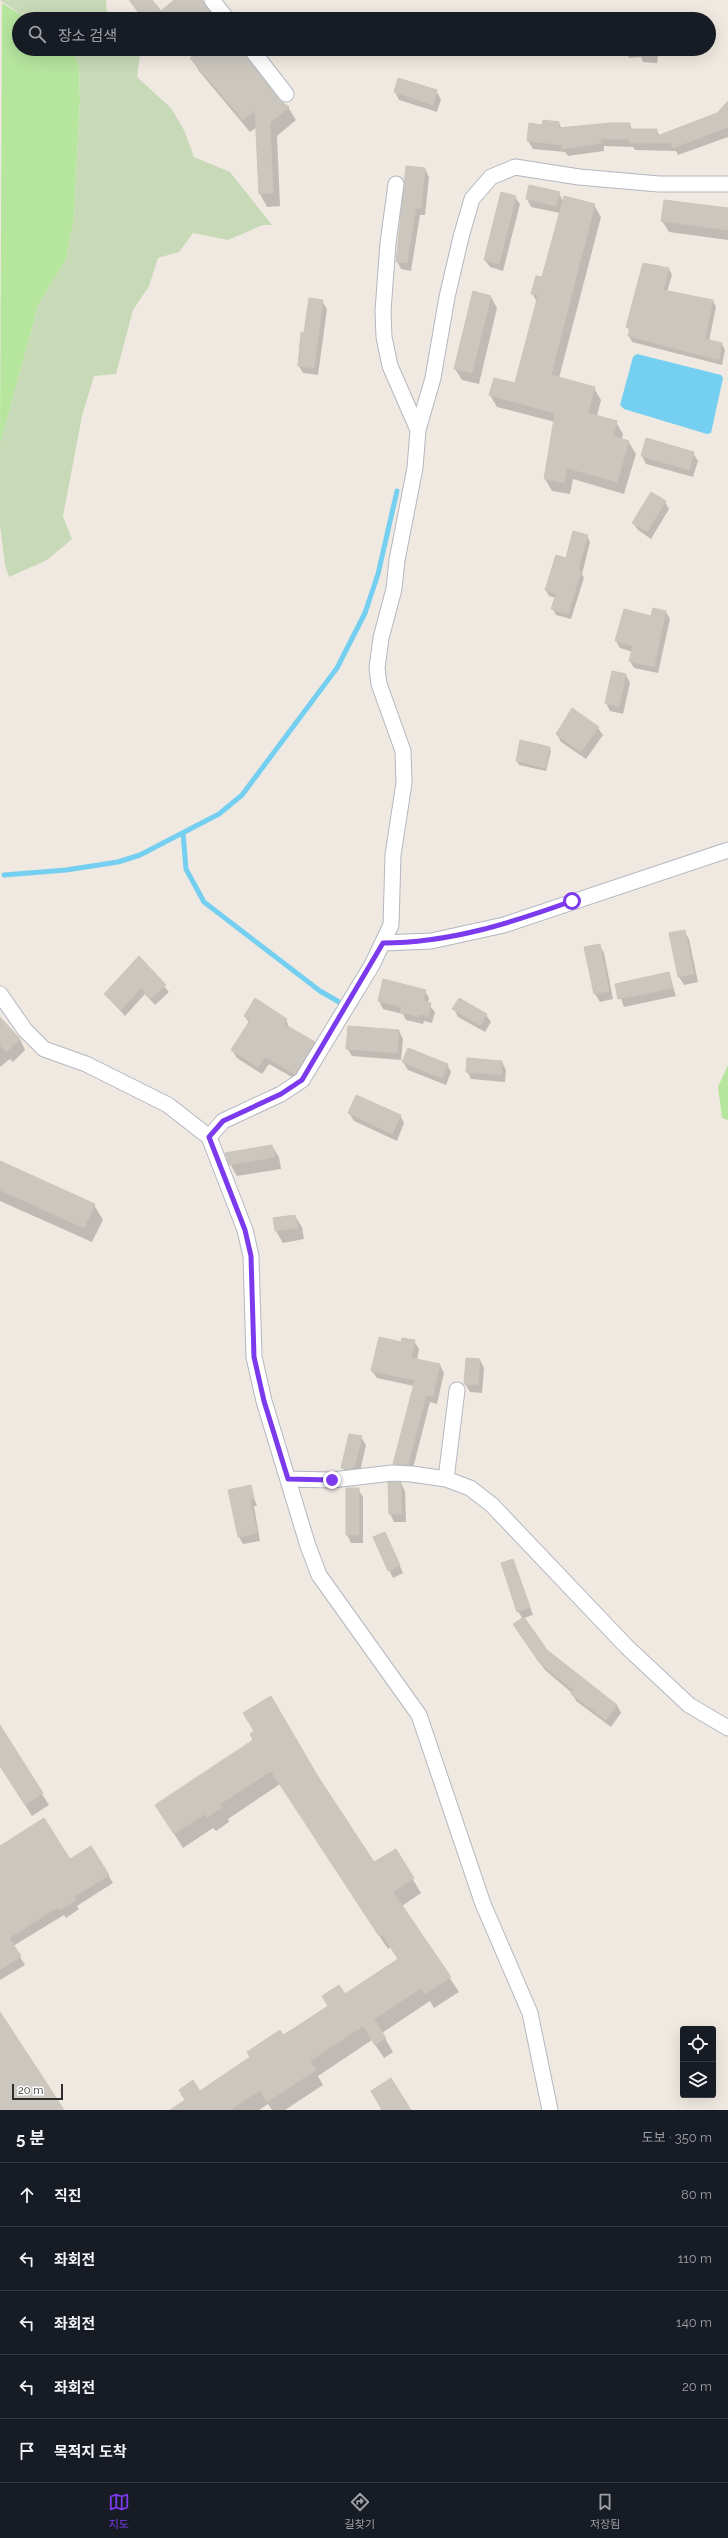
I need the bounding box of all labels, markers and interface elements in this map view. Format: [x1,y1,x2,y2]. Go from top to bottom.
search box [12,12,716,56]
icon: search [26,23,48,45]
text: 장소 검색 [58,27,117,45]
route start [563,892,581,910]
route end [323,1471,341,1489]
map controls [680,2026,716,2098]
button: locate [680,2026,716,2062]
button: layers [680,2062,716,2098]
scale bar [12,2082,63,2101]
text: 20 m [18,2084,43,2097]
text: 5 분 [16,2128,45,2148]
text: 도보 · 350 m [642,2130,712,2145]
icon: ahead [16,2184,38,2206]
text: 직진 [54,2187,82,2205]
text: 80 m [681,2187,712,2202]
icon: left [16,2248,38,2270]
text: 좌회전 [54,2251,95,2269]
text: 110 m [678,2251,712,2266]
icon: left [16,2312,38,2334]
text: 좌회전 [54,2315,95,2333]
text: 140 m [676,2315,712,2330]
icon: left [16,2376,38,2398]
text: 좌회전 [54,2379,95,2397]
text: 20 m [682,2379,712,2394]
icon: arrive [16,2440,38,2462]
text: 목적지 도착 [54,2443,127,2461]
tab: 지도 [108,2491,130,2531]
tab: 길찾기 [345,2491,375,2531]
tab: 저장됨 [590,2491,620,2531]

